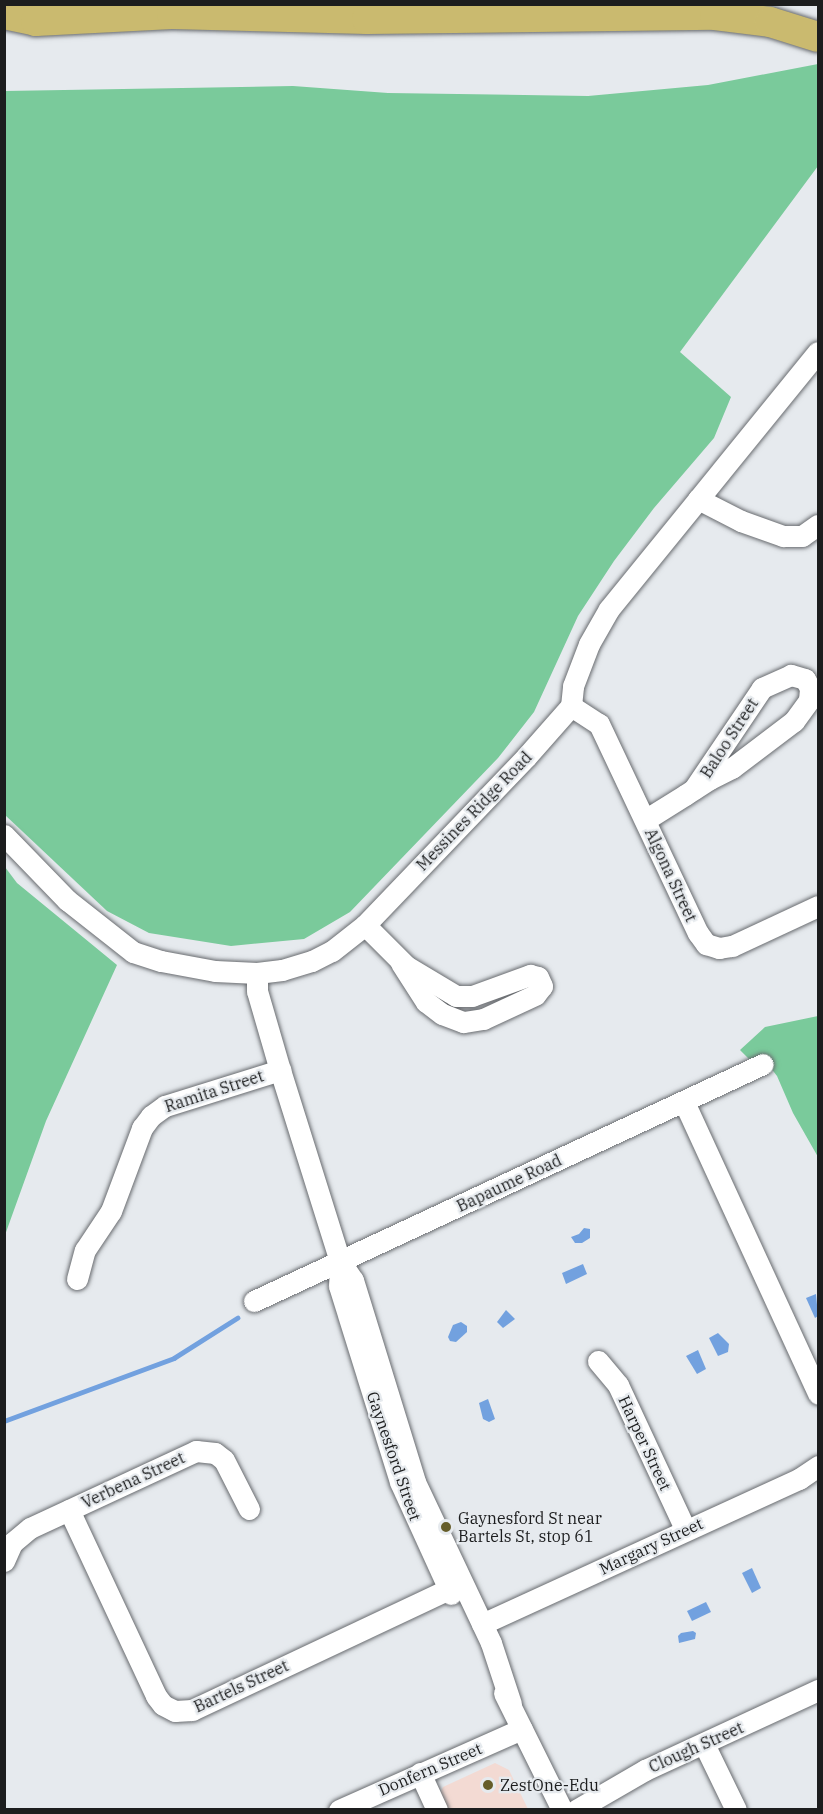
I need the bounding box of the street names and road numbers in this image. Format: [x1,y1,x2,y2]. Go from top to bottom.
street label: Baloo Street [696,695,762,781]
street label: Messines Ridge Road [412,748,536,874]
street label: Algona Street [641,825,701,925]
street label: Ramita Street [162,1066,266,1116]
street label: Bapaume Road [453,1150,565,1216]
street label: Gaynesford Street [363,1389,425,1523]
street label: Harper Street [615,1392,675,1494]
street label: Verbena Street [78,1448,188,1512]
street label: Margary Street [596,1514,706,1578]
street label: Bartels Street [191,1656,291,1716]
street label: Clough Street [646,1718,746,1776]
street label: Donfern Street [375,1739,485,1799]

